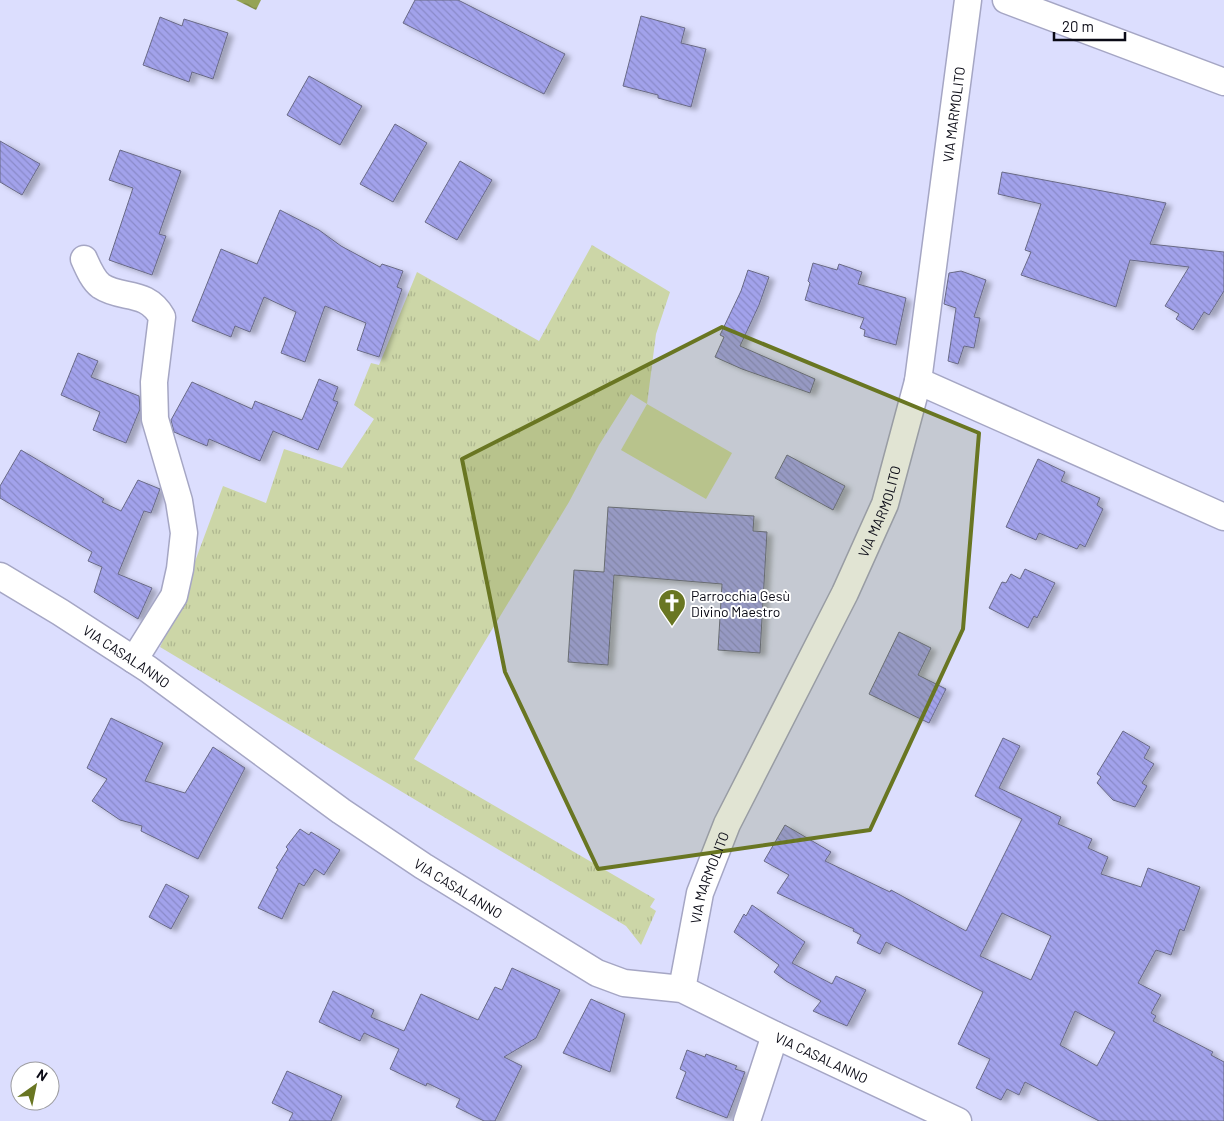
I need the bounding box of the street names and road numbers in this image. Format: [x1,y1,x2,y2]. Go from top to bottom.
street label: VIA MARMOLITO [938,65,968,163]
street label: VIA MARMOLITO [854,464,903,560]
street label: VIA CASALANNO [80,621,174,691]
street label: VIA MARMOLITO [686,829,732,925]
street label: VIA CASALANNO [411,854,506,922]
street label: VIA CASALANNO [773,1028,871,1086]

